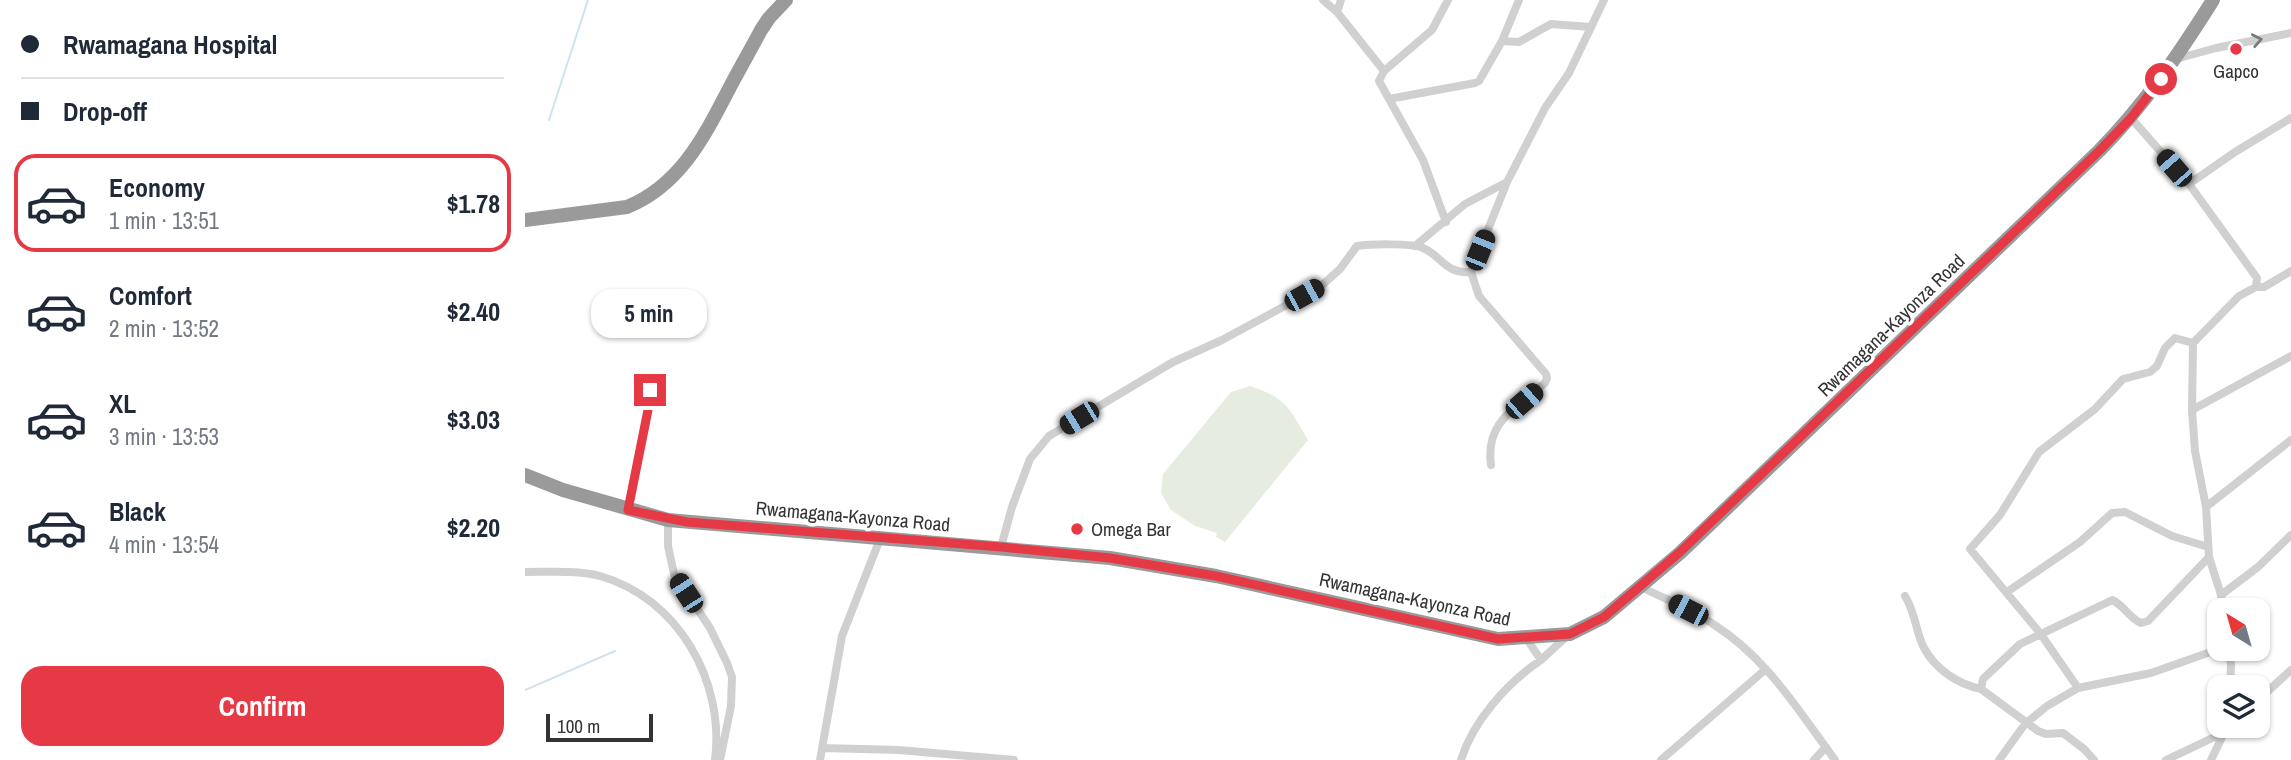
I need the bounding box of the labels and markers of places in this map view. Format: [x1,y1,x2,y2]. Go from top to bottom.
marker: Gapco [2228,41,2244,57]
place label: Gapco [2213,58,2259,84]
place label: Omega Bar [1091,516,1171,542]
marker: Omega Bar [1069,521,1085,537]

